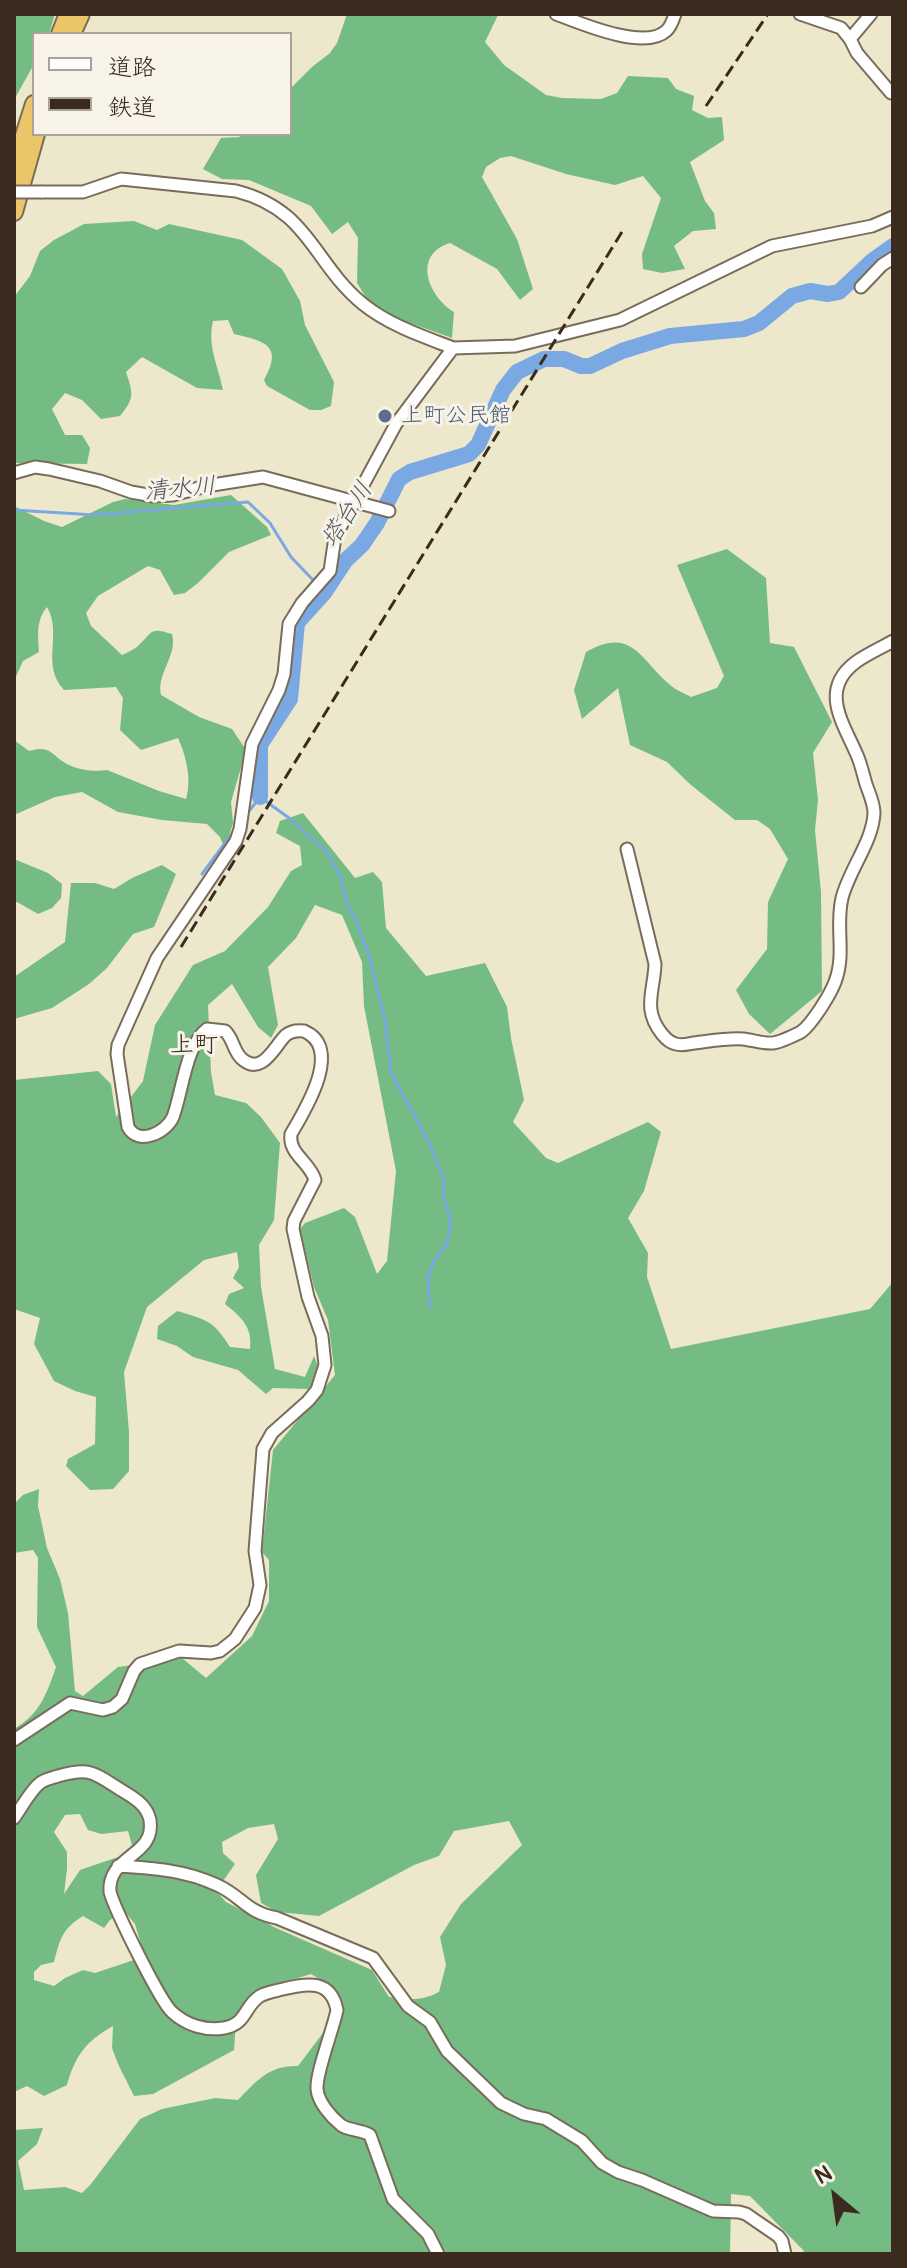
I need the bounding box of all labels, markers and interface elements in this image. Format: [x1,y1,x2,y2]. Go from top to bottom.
legend [32,32,292,136]
text: 道路 [108,53,156,82]
text: 鉄道 [108,93,156,122]
place label: 上町公民館 [401,403,511,429]
marker: 上町公民館 [376,407,394,425]
water label: 清水川 [143,473,217,507]
water label: 塔台川 [316,477,380,553]
district label: 上町 [170,1032,218,1060]
north arrow [795,2156,875,2236]
text: N [810,2159,837,2191]

